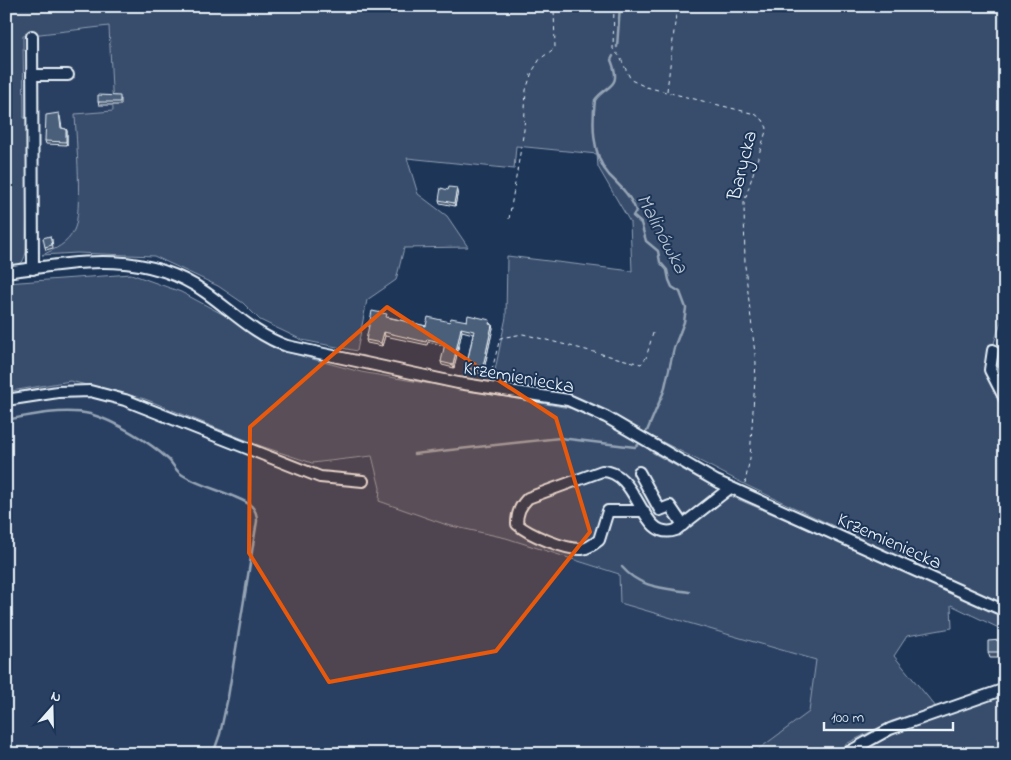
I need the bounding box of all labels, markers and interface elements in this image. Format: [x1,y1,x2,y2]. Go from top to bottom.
street label: Barycka [721,128,766,204]
water label: Malinówka [628,189,695,280]
street label: Krzemieniecka [461,354,576,402]
street label: Krzemieniecka [832,506,946,578]
north arrow [28,682,78,732]
text: N [48,686,64,709]
scale bar [824,700,952,732]
text: 100 m [831,707,864,729]

